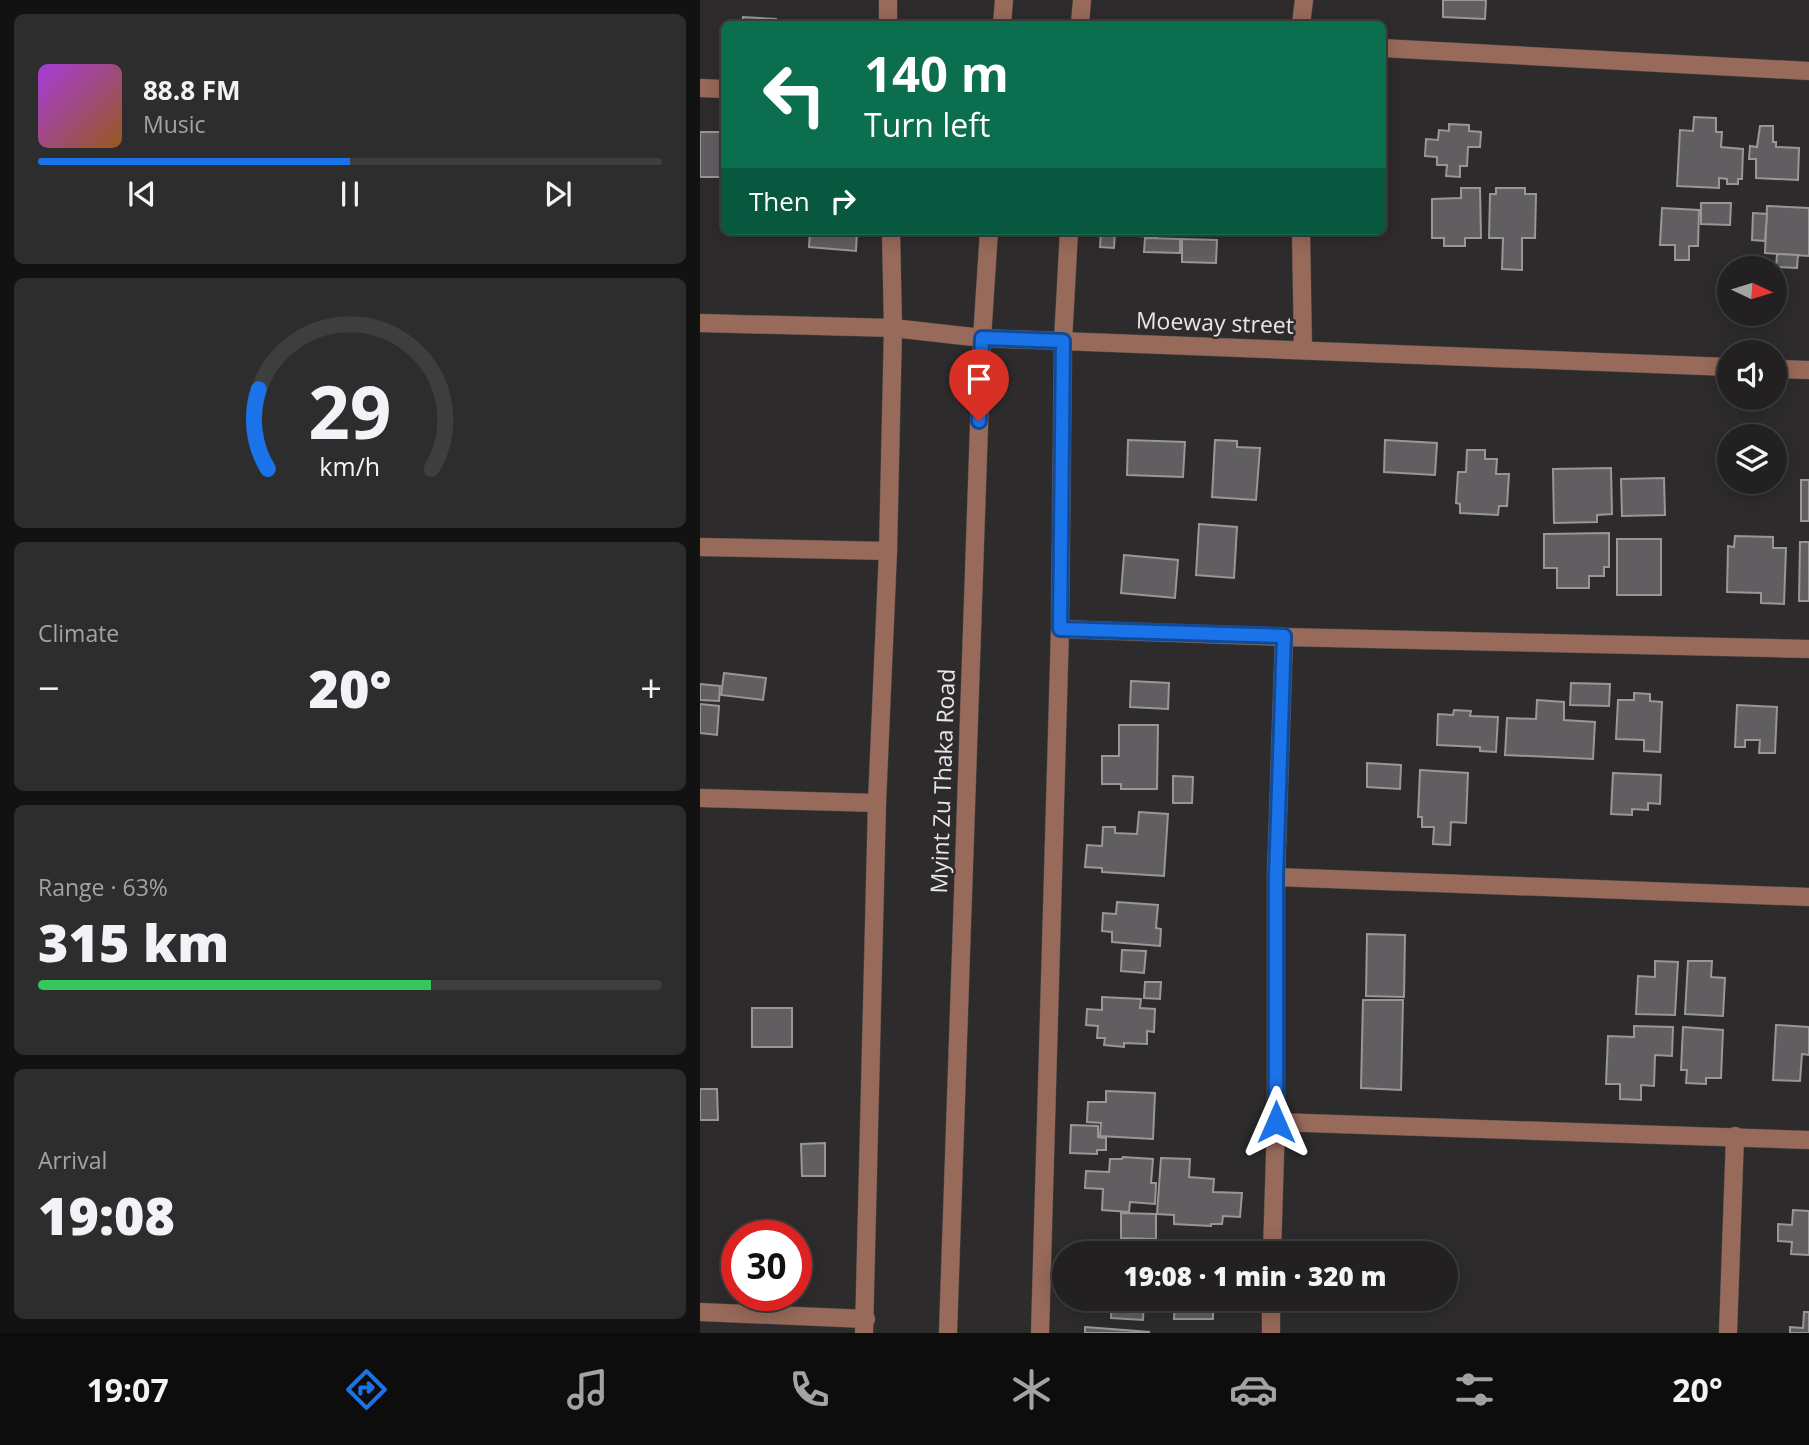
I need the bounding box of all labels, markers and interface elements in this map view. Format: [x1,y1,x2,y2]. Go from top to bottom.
text: 140 m [864,40,1009,106]
icon: left [749,49,840,140]
text: 88.8 FM [143,72,241,108]
text: Turn left [864,103,990,146]
text: Music [143,108,206,140]
icon: previous [123,175,161,213]
icon: pause [331,175,369,213]
icon: next [539,175,577,213]
icon: right [824,182,862,220]
text: Then [749,183,810,219]
north arrow [1717,256,1787,326]
map controls [1717,256,1787,494]
street label: Moeway street [1135,303,1295,341]
button: sound [1717,340,1787,410]
pin [949,349,1009,421]
icon: arrive [960,360,998,398]
text: 29 [308,361,392,460]
button: layers [1717,424,1787,494]
text: km/h [320,448,380,482]
text: Climate [38,617,119,649]
text: 20° [309,652,391,723]
text: − [38,661,60,713]
text: + [640,661,662,713]
street label: Myint Zu Thaka Road [922,668,962,894]
text: Range · 63% [38,871,168,903]
text: 315 km [38,906,229,977]
position arrow [1239,1085,1313,1159]
text: Arrival [38,1144,107,1176]
text: 19:08 [38,1179,175,1250]
speed limit sign: 30 [721,1220,812,1311]
text: 19:08 · 1 min · 320 m [1124,1258,1386,1294]
icon: directions [342,1365,391,1414]
icon: music [563,1365,612,1414]
icon: phone [785,1365,834,1414]
icon: climate [1007,1365,1056,1414]
icon: car [1229,1365,1278,1414]
icon: filters [1450,1365,1499,1414]
text: 19:07 [86,1368,169,1411]
text: 20° [1672,1368,1723,1411]

